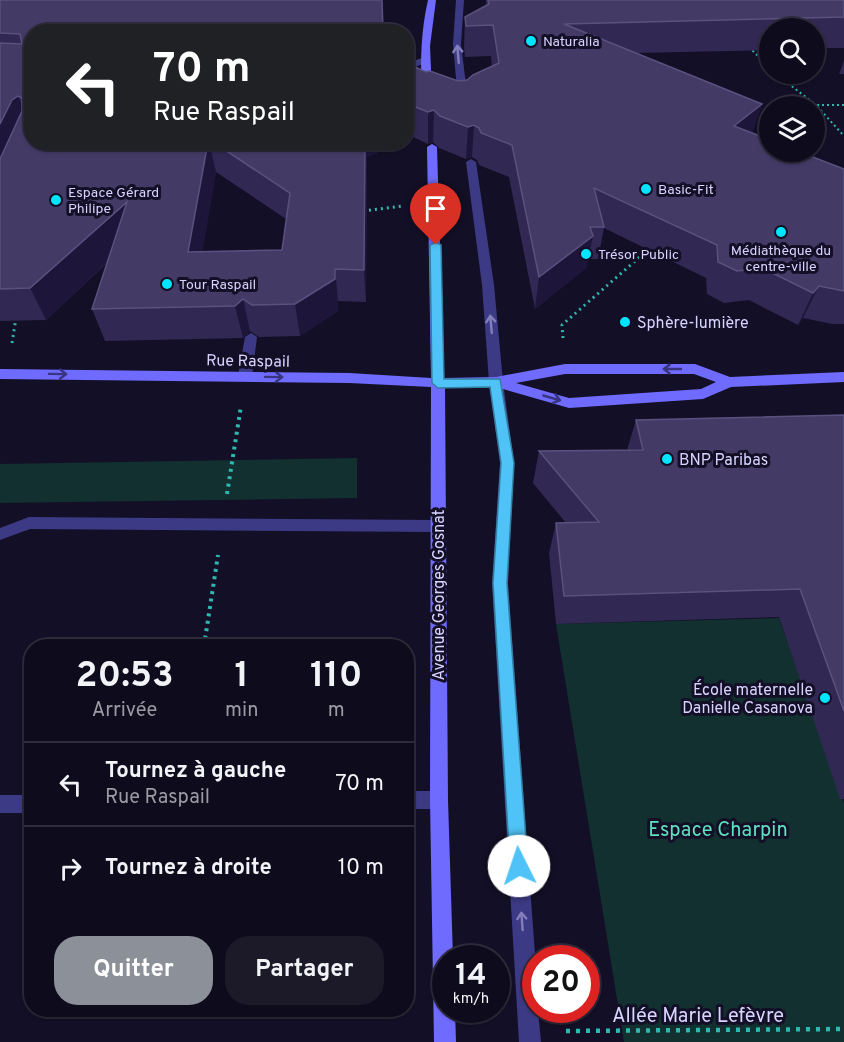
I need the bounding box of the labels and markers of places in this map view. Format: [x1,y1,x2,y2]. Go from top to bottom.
marker: Naturalia [524,34,538,48]
place label: Naturalia [543,34,600,51]
marker: Basic-Fit [639,182,653,196]
place label: Basic-Fit [658,182,714,199]
pin [410,183,461,245]
place label: Espace Gérard Philipe [68,185,159,218]
marker: Espace Gérard Philipe [49,193,63,207]
marker: Médiathèque du centre-ville [774,225,788,239]
place label: Médiathèque du centre-ville [731,243,831,276]
marker: Trésor Public [579,247,593,261]
place label: Trésor Public [598,247,679,264]
marker: Tour Raspail [160,277,174,291]
place label: Tour Raspail [179,277,256,294]
place label: Sphère-lumière [637,314,749,334]
marker: Sphère-lumière [618,315,632,329]
place label: BNP Paribas [679,451,768,471]
marker: BNP Paribas [660,452,674,466]
place label: École maternelle Danielle Casanova [682,679,813,719]
marker: École maternelle Danielle Casanova [818,691,832,705]

